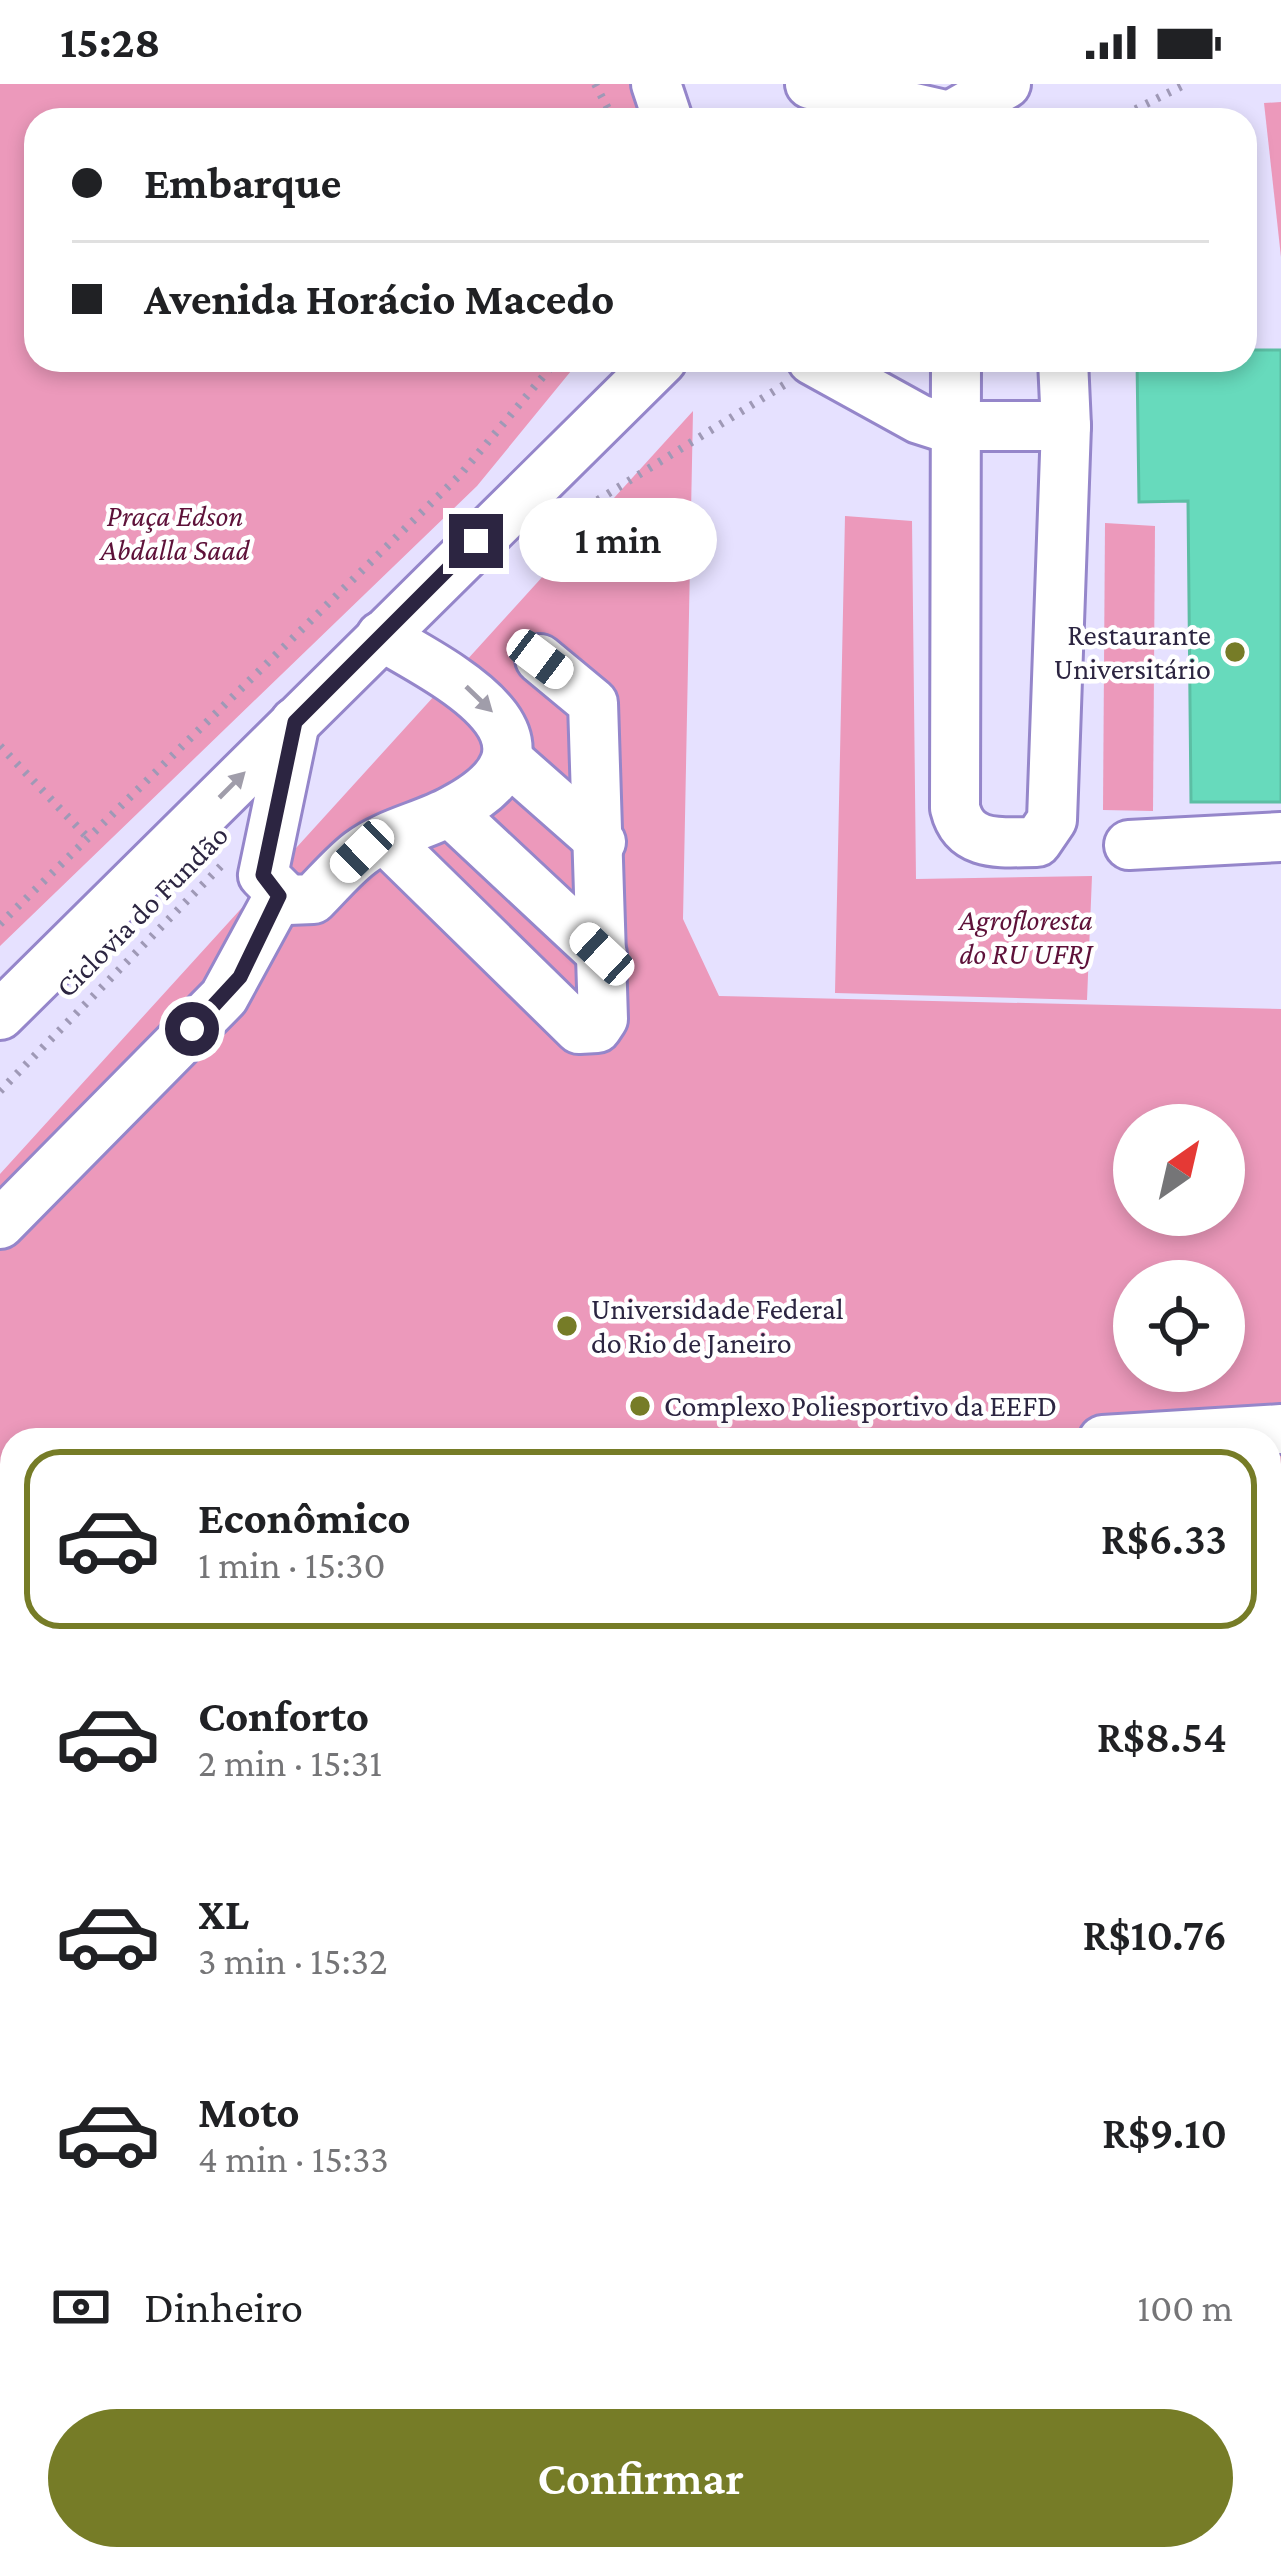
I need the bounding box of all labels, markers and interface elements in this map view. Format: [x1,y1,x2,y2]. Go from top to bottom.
text: 15:28 [60,17,161,67]
text: Embarque [144,158,341,208]
text: Avenida Horácio Macedo [144,274,614,324]
park label: Praça Edson Abdalla Saad [98,499,251,566]
callout: 1 min [518,499,716,583]
route end [449,514,503,568]
text: 1 min [575,518,661,561]
place label: Restaurante Universitário [1054,618,1211,685]
car [500,623,580,695]
marker: Restaurante Universitário [1222,639,1248,665]
one-way arrow [464,684,493,712]
one-way arrow [218,771,246,799]
car [324,813,400,889]
street label: Ciclovia do Fundão [49,818,234,1003]
park label: Agrofloresta do RU UFRJ [957,903,1094,970]
car [563,916,641,992]
route start [165,1002,219,1056]
north arrow [1113,1104,1245,1236]
map controls [1113,1104,1245,1392]
button: locate [1113,1260,1245,1392]
place label: Universidade Federal do Rio de Janeiro [591,1292,844,1359]
marker: Universidade Federal do Rio de Janeiro [554,1313,580,1339]
place label: Complexo Poliesportivo da EEFD [664,1389,1057,1423]
marker: Complexo Poliesportivo da EEFD [627,1393,653,1419]
icon: car [54,1485,162,1593]
text: Econômico [198,1493,411,1543]
text: R$6.33 [1101,1514,1227,1564]
text: 1 min · 15:30 [198,1543,386,1586]
icon: car [54,1683,162,1791]
text: Conforto [198,1691,369,1741]
text: R$8.54 [1097,1712,1227,1762]
text: 2 min · 15:31 [198,1741,382,1784]
icon: car [54,1881,162,1989]
text: XL [198,1889,249,1939]
text: R$10.76 [1083,1910,1227,1960]
text: 3 min · 15:32 [198,1939,387,1982]
icon: car [54,2079,162,2187]
text: Moto [198,2087,300,2137]
text: R$9.10 [1102,2108,1227,2158]
text: 4 min · 15:33 [198,2137,389,2180]
icon: cash [48,2274,114,2340]
text: Dinheiro [144,2282,303,2332]
text: 100 m [1137,2286,1233,2329]
button: Confirmar [48,2409,1233,2547]

